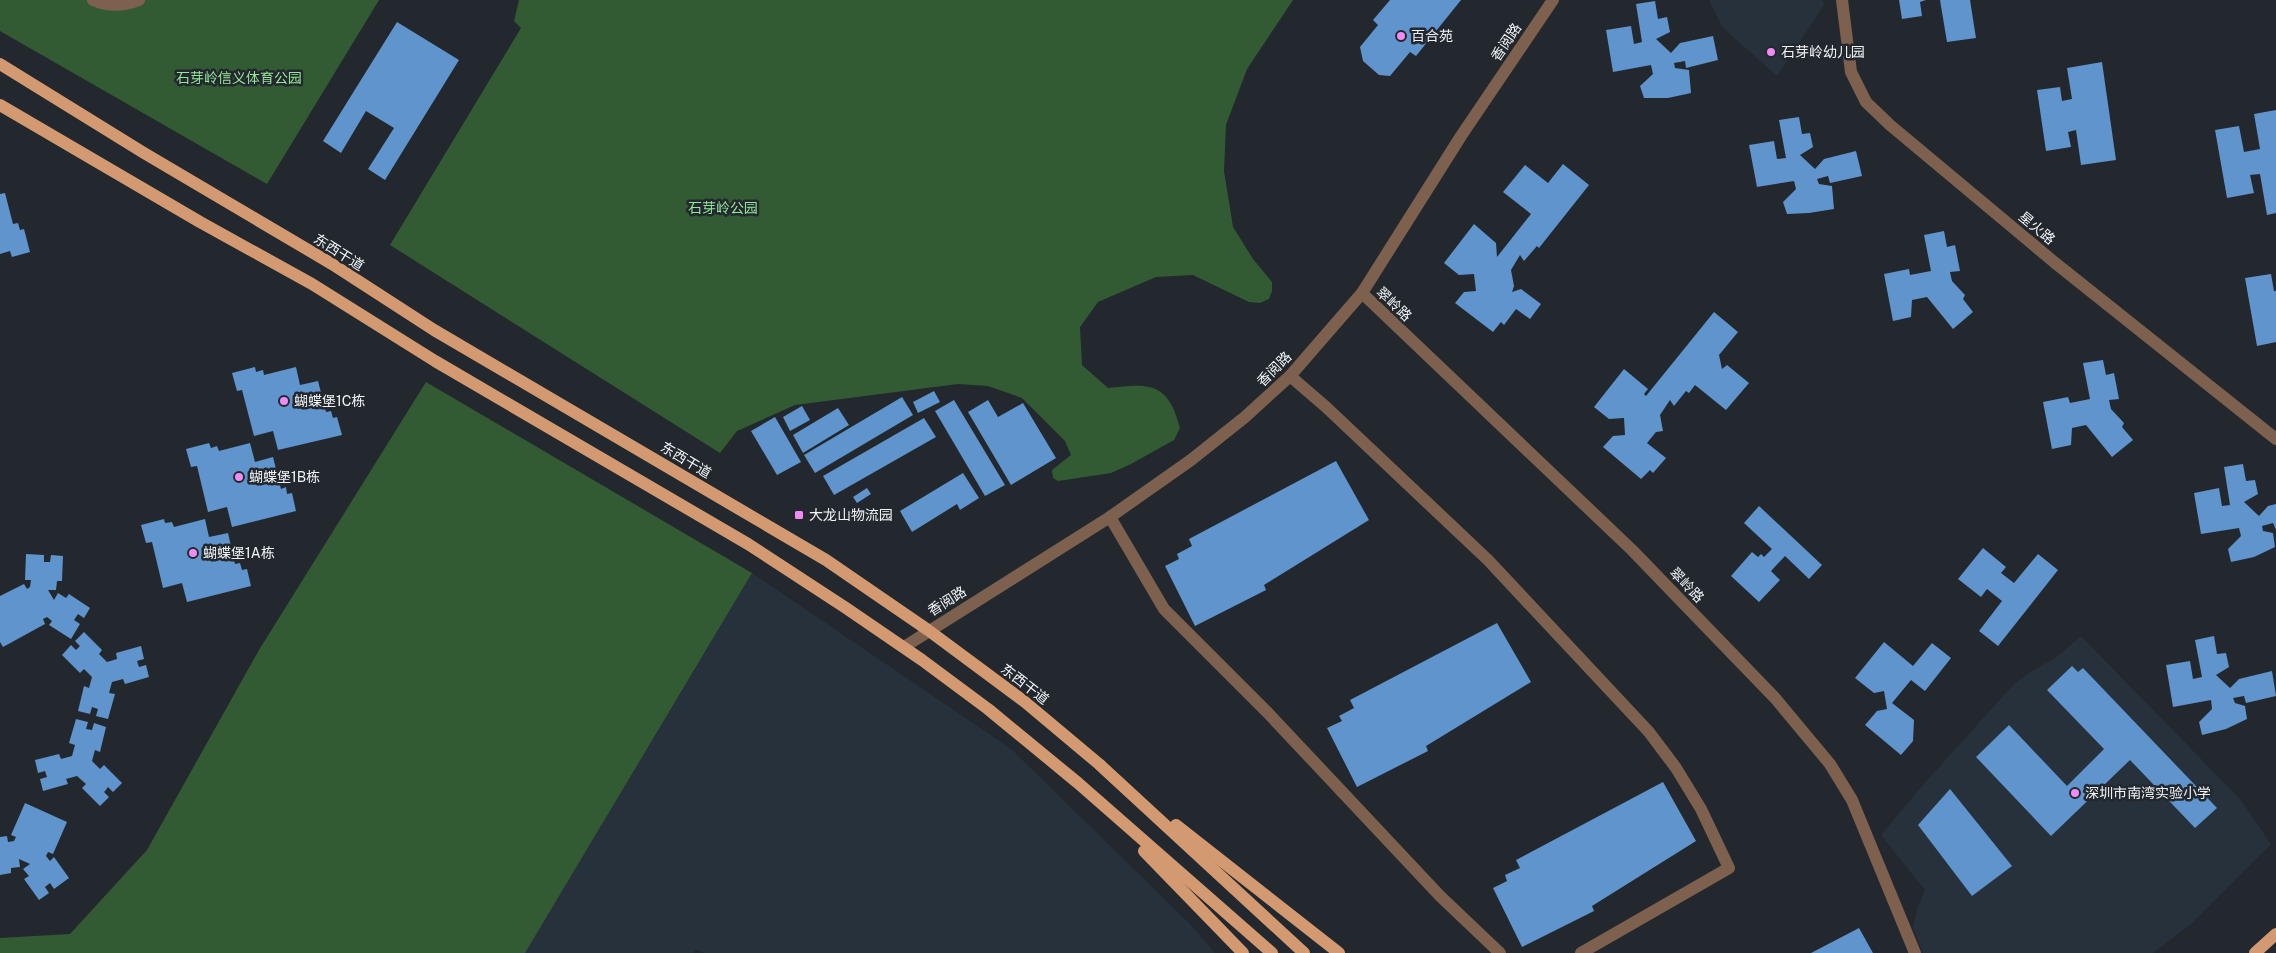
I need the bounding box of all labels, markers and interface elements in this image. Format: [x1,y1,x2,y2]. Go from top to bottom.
street label: 香阅路 [1488,20,1524,64]
place label: 百合苑 [1411,28,1453,44]
marker: 百合苑 [1395,30,1407,42]
place label: 石芽岭幼儿园 [1781,44,1865,60]
marker: 石芽岭幼儿园 [1765,46,1777,58]
park label: 石芽岭信义体育公园 [176,70,302,86]
park label: 石芽岭公园 [688,200,758,216]
street label: 星火路 [2016,208,2058,248]
street label: 东西干道 [311,230,367,274]
street label: 翠岭路 [1373,284,1415,324]
street label: 香阅路 [1253,348,1295,390]
place label: 蝴蝶堡1C栋 [294,393,365,409]
marker: 蝴蝶堡1C栋 [278,395,290,407]
street label: 东西干道 [658,439,714,481]
place label: 蝴蝶堡1B栋 [249,469,320,485]
marker: 蝴蝶堡1B栋 [233,471,245,483]
place label: 大龙山物流园 [809,507,893,523]
marker: 大龙山物流园 [793,509,805,521]
place label: 蝴蝶堡1A栋 [203,545,275,561]
marker: 蝴蝶堡1A栋 [187,547,199,559]
street label: 翠岭路 [1667,564,1707,606]
street label: 香阅路 [925,583,969,619]
street label: 东西干道 [998,660,1052,708]
place label: 深圳市南湾实验小学 [2085,785,2211,801]
marker: 深圳市南湾实验小学 [2069,787,2081,799]

